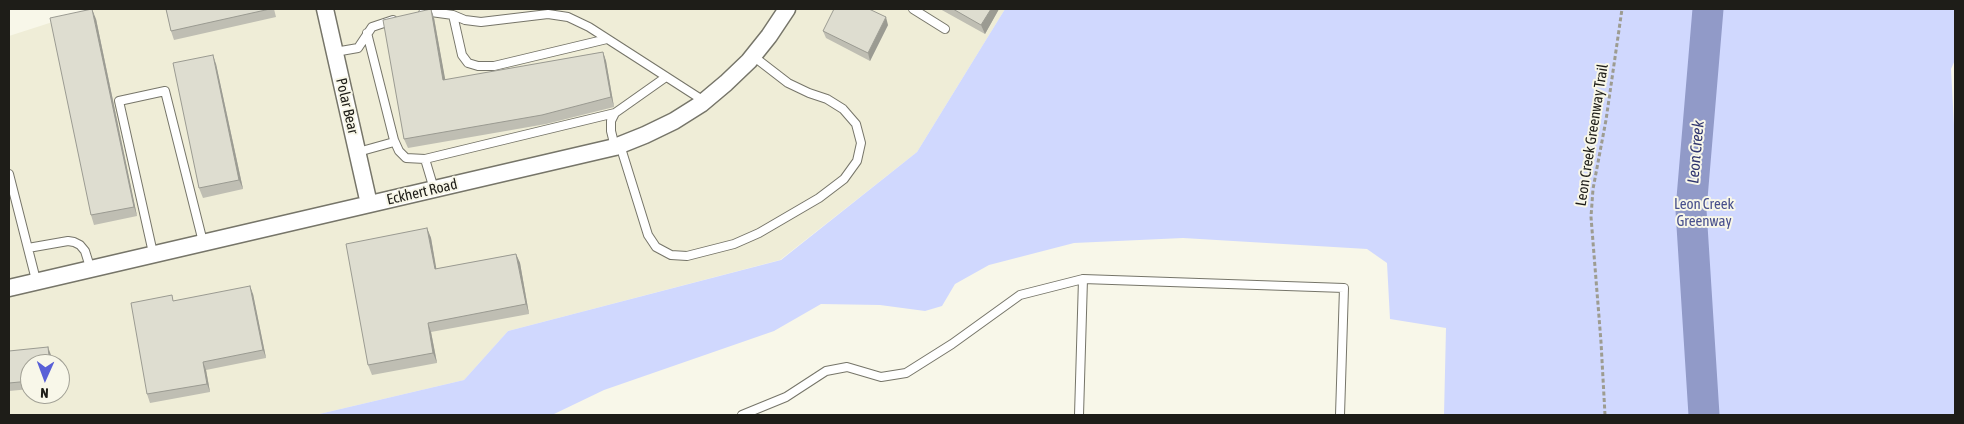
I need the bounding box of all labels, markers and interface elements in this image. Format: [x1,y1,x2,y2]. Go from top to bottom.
street label: Leon Creek Greenway Trail [1572,63,1612,207]
street label: Polar Bear [332,76,362,136]
water label: Leon Creek [1684,120,1708,184]
street label: Eckhert Road [385,175,459,209]
park label: Leon Creek Greenway [1674,195,1734,230]
north arrow [20,354,70,404]
text: N [40,385,49,401]

